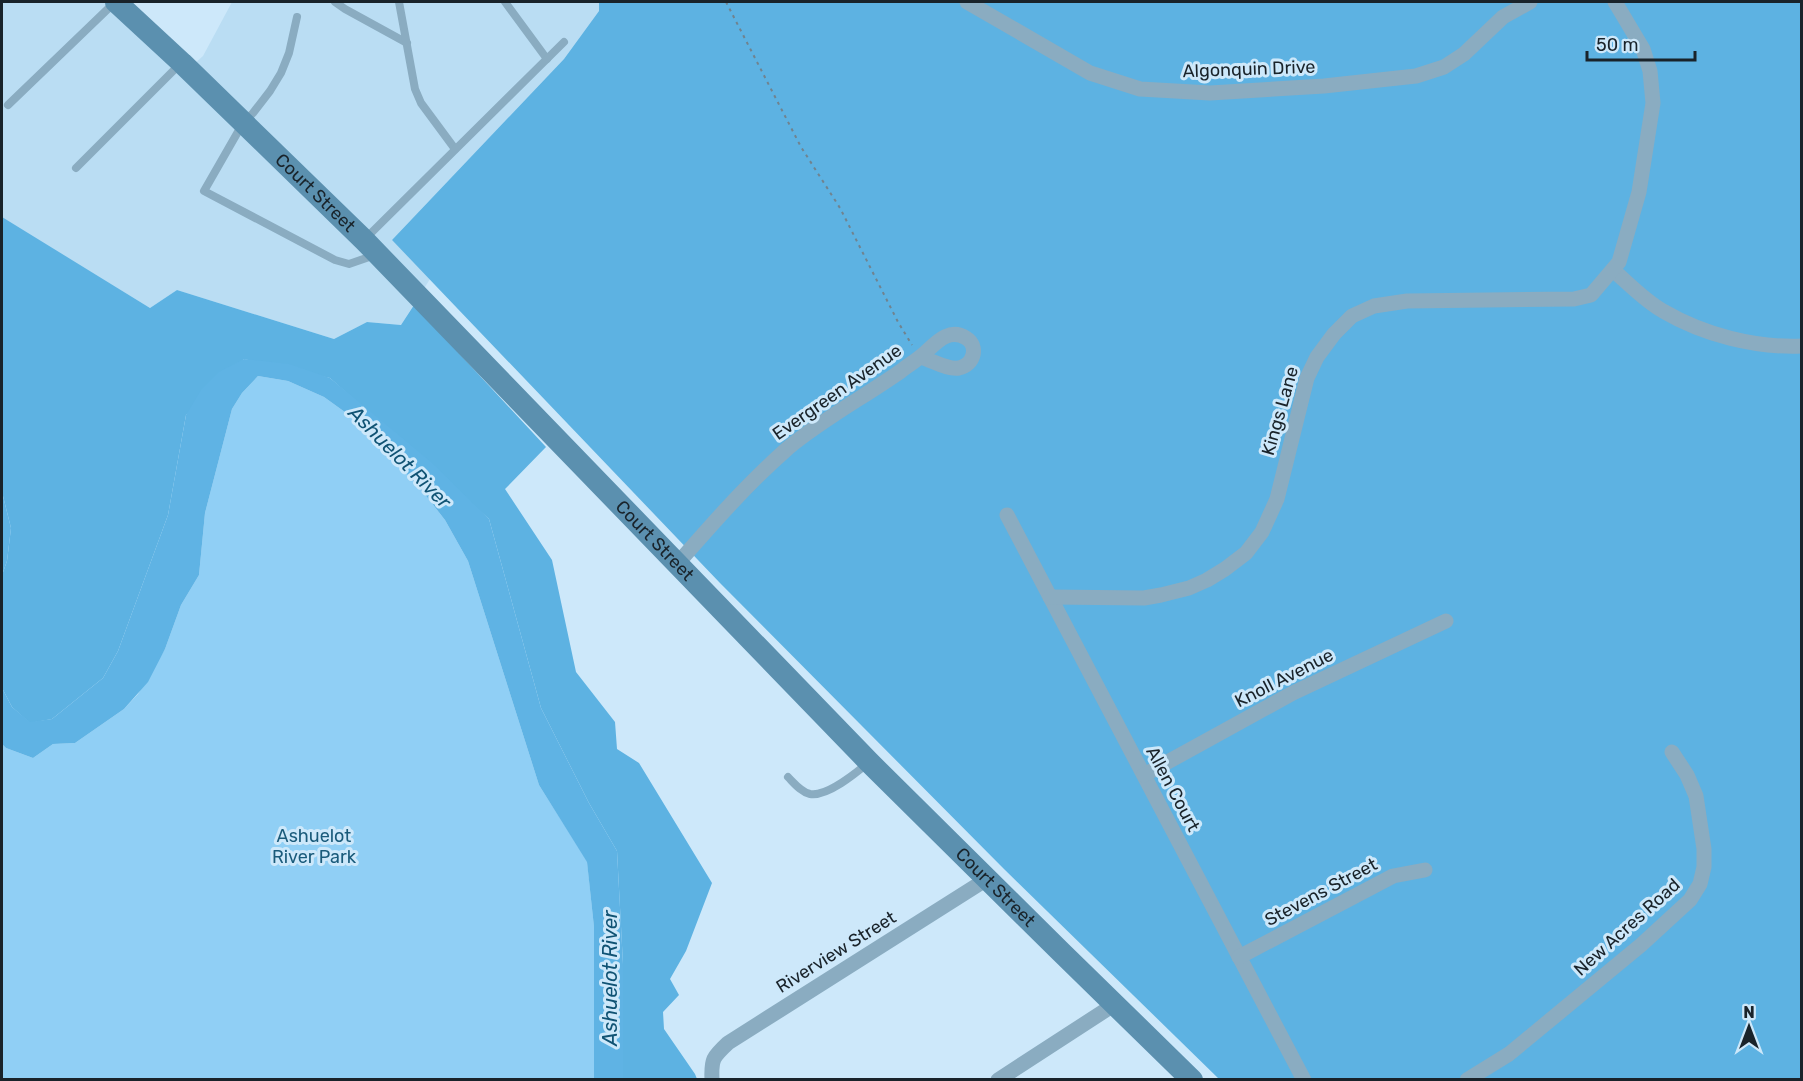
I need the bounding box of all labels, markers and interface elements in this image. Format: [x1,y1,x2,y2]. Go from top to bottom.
scale bar [1587,24,1695,62]
text: 50 m [1596,34,1639,56]
street label: Algonquin Drive [1182,56,1316,82]
street label: Court Street [271,149,360,237]
street label: Evergreen Avenue [768,339,906,445]
street label: Kings Lane [1257,364,1303,458]
water label: Ashuelot River [343,400,457,514]
street label: Court Street [611,496,699,585]
street label: Knoll Avenue [1231,644,1337,712]
street label: Allen Court [1141,743,1205,835]
park label: Ashuelot River Park [272,825,357,868]
street label: Court Street [951,843,1040,931]
street label: Stevens Street [1261,853,1381,931]
street label: New Acres Road [1569,874,1685,980]
street label: Riverview Street [772,906,900,998]
water label: Ashuelot River [598,909,622,1047]
north arrow [1719,997,1779,1057]
text: N [1743,1003,1755,1022]

